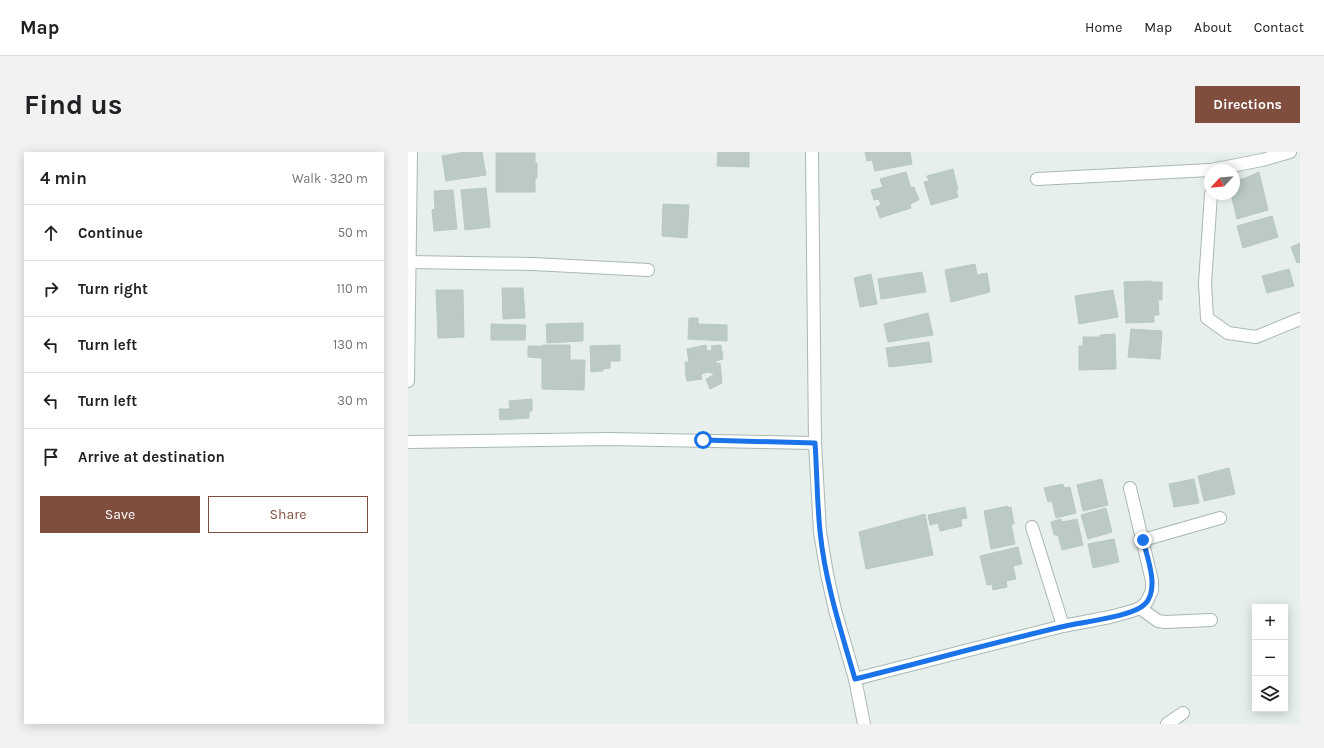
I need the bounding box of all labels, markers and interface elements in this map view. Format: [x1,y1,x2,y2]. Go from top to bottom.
text: Map [20,17,59,39]
text: Home [1085,19,1122,36]
text: Map [1144,19,1172,36]
text: About [1194,19,1232,36]
text: Contact [1254,19,1304,36]
button: Directions [1195,86,1300,123]
text: Find us [24,88,123,121]
north arrow [1204,164,1240,200]
text: 4 min [40,168,87,188]
text: Walk · 320 m [292,171,368,186]
icon: ahead [40,222,62,244]
text: Continue [78,224,143,242]
text: 50 m [338,225,368,240]
icon: right [40,278,62,300]
text: Turn right [78,280,148,298]
text: 110 m [336,281,368,296]
icon: left [40,334,62,356]
text: Turn left [78,336,137,354]
text: 130 m [333,337,368,352]
icon: left [40,390,62,412]
text: Turn left [78,392,137,410]
text: 30 m [337,393,368,408]
route start [694,431,712,449]
icon: arrive [40,446,62,468]
text: Arrive at destination [78,448,225,466]
button: Save [40,496,200,533]
button: Share [208,496,368,533]
route end [1134,531,1152,549]
map controls [1252,604,1288,712]
button: + [1252,604,1288,640]
button: − [1252,640,1288,676]
button: layers [1252,676,1288,712]

